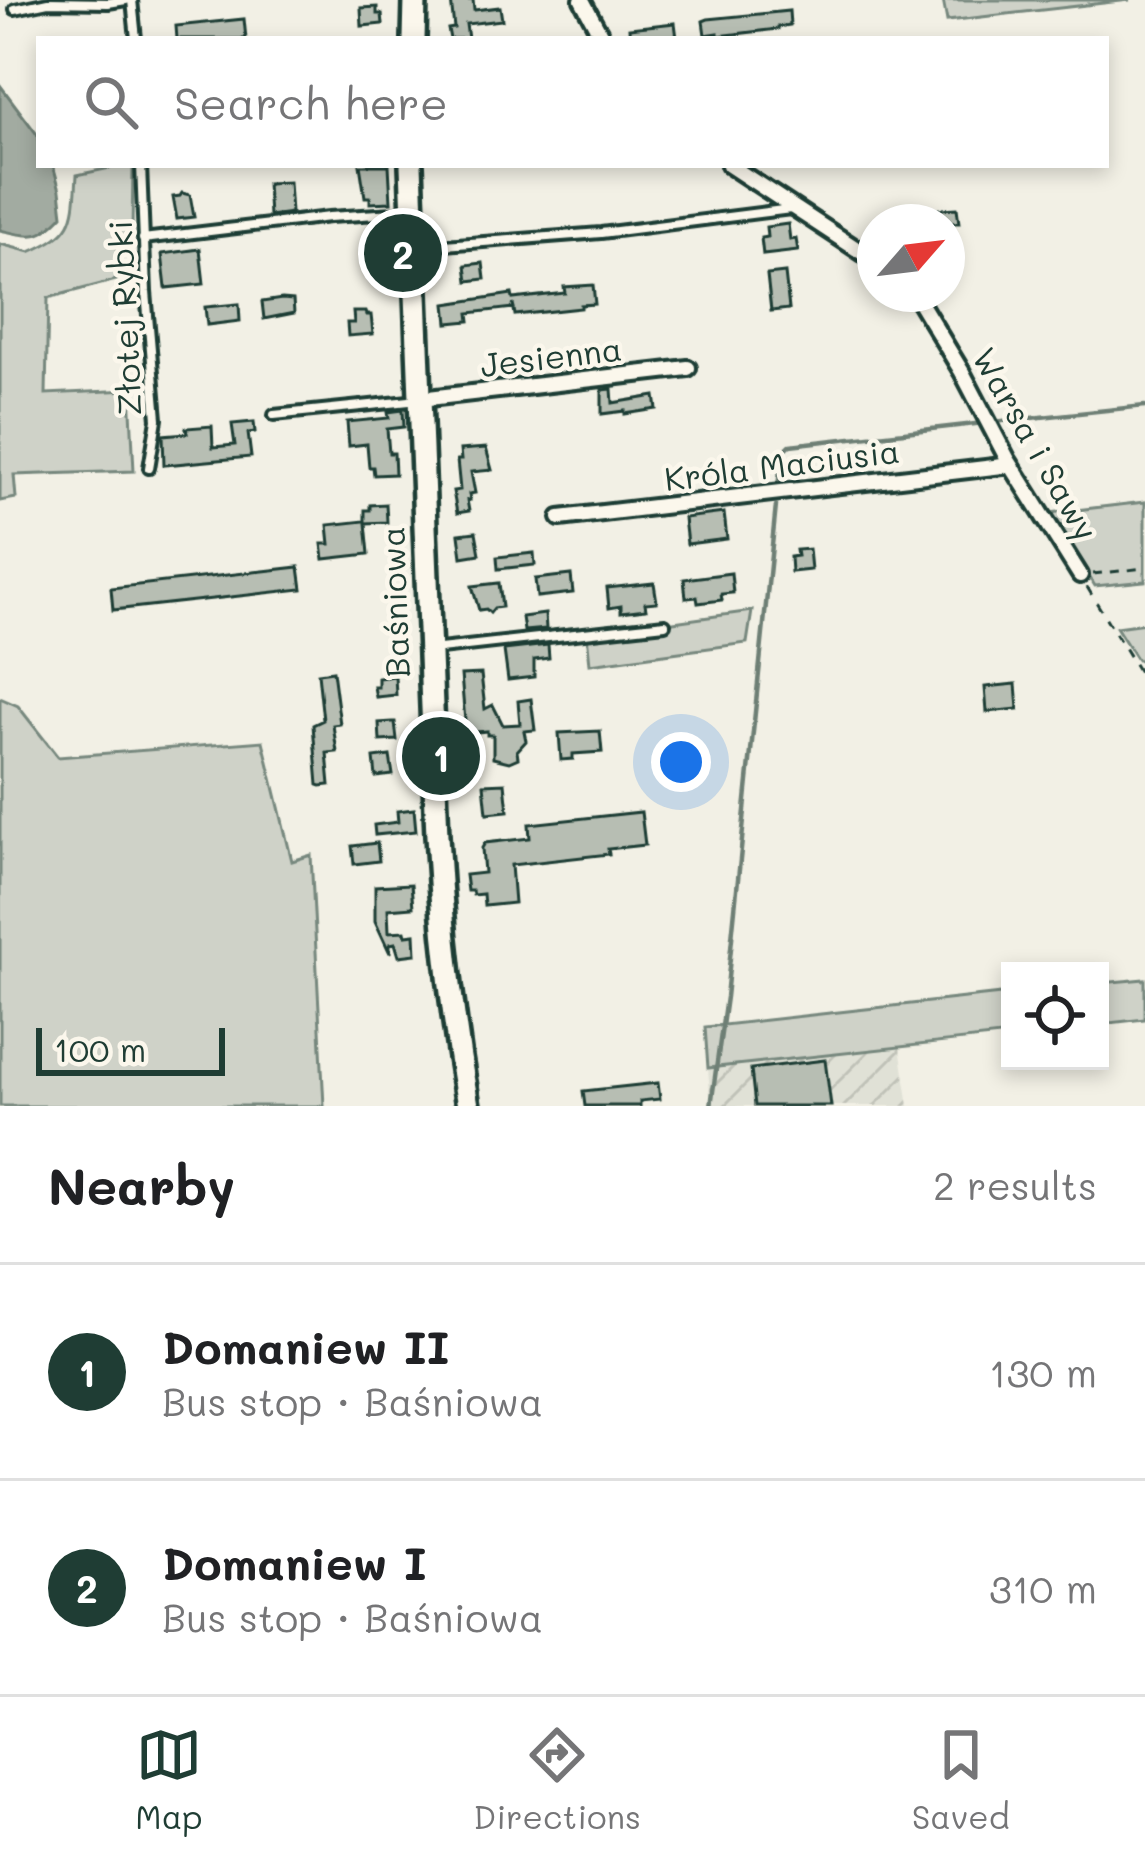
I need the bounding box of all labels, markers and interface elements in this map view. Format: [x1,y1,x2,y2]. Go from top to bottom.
search box [36,36,1109,168]
icon: search [78,69,144,135]
text: Search here [174,73,448,131]
north arrow [857,204,965,312]
pin: 2 [364,208,442,298]
street label: Złotej Rybki [97,219,151,417]
street label: Jesienna [478,326,624,386]
street label: Warsa i Sawy [963,339,1109,548]
street label: Króla Maciusia [662,428,902,499]
street label: Baśniowa [369,526,418,678]
pin: 1 [402,711,480,801]
your location [651,732,711,792]
map controls [1001,962,1109,1070]
button: locate [1001,962,1109,1070]
scale bar [36,1022,225,1075]
text: 100 m [54,1027,146,1070]
text: Nearby [48,1151,235,1218]
text: 2 results [933,1159,1097,1210]
text: Domaniew II [162,1317,450,1375]
text: 1 [78,1346,96,1397]
text: 130 m [989,1346,1097,1397]
text: Bus stop · Baśniowa [162,1375,543,1426]
text: Domaniew I [162,1533,427,1591]
text: 2 [76,1562,98,1613]
text: 310 m [989,1562,1097,1613]
text: Bus stop · Baśniowa [162,1591,543,1642]
tab: Map [135,1722,203,1837]
tab: Directions [473,1722,641,1837]
tab: Saved [912,1722,1010,1837]

